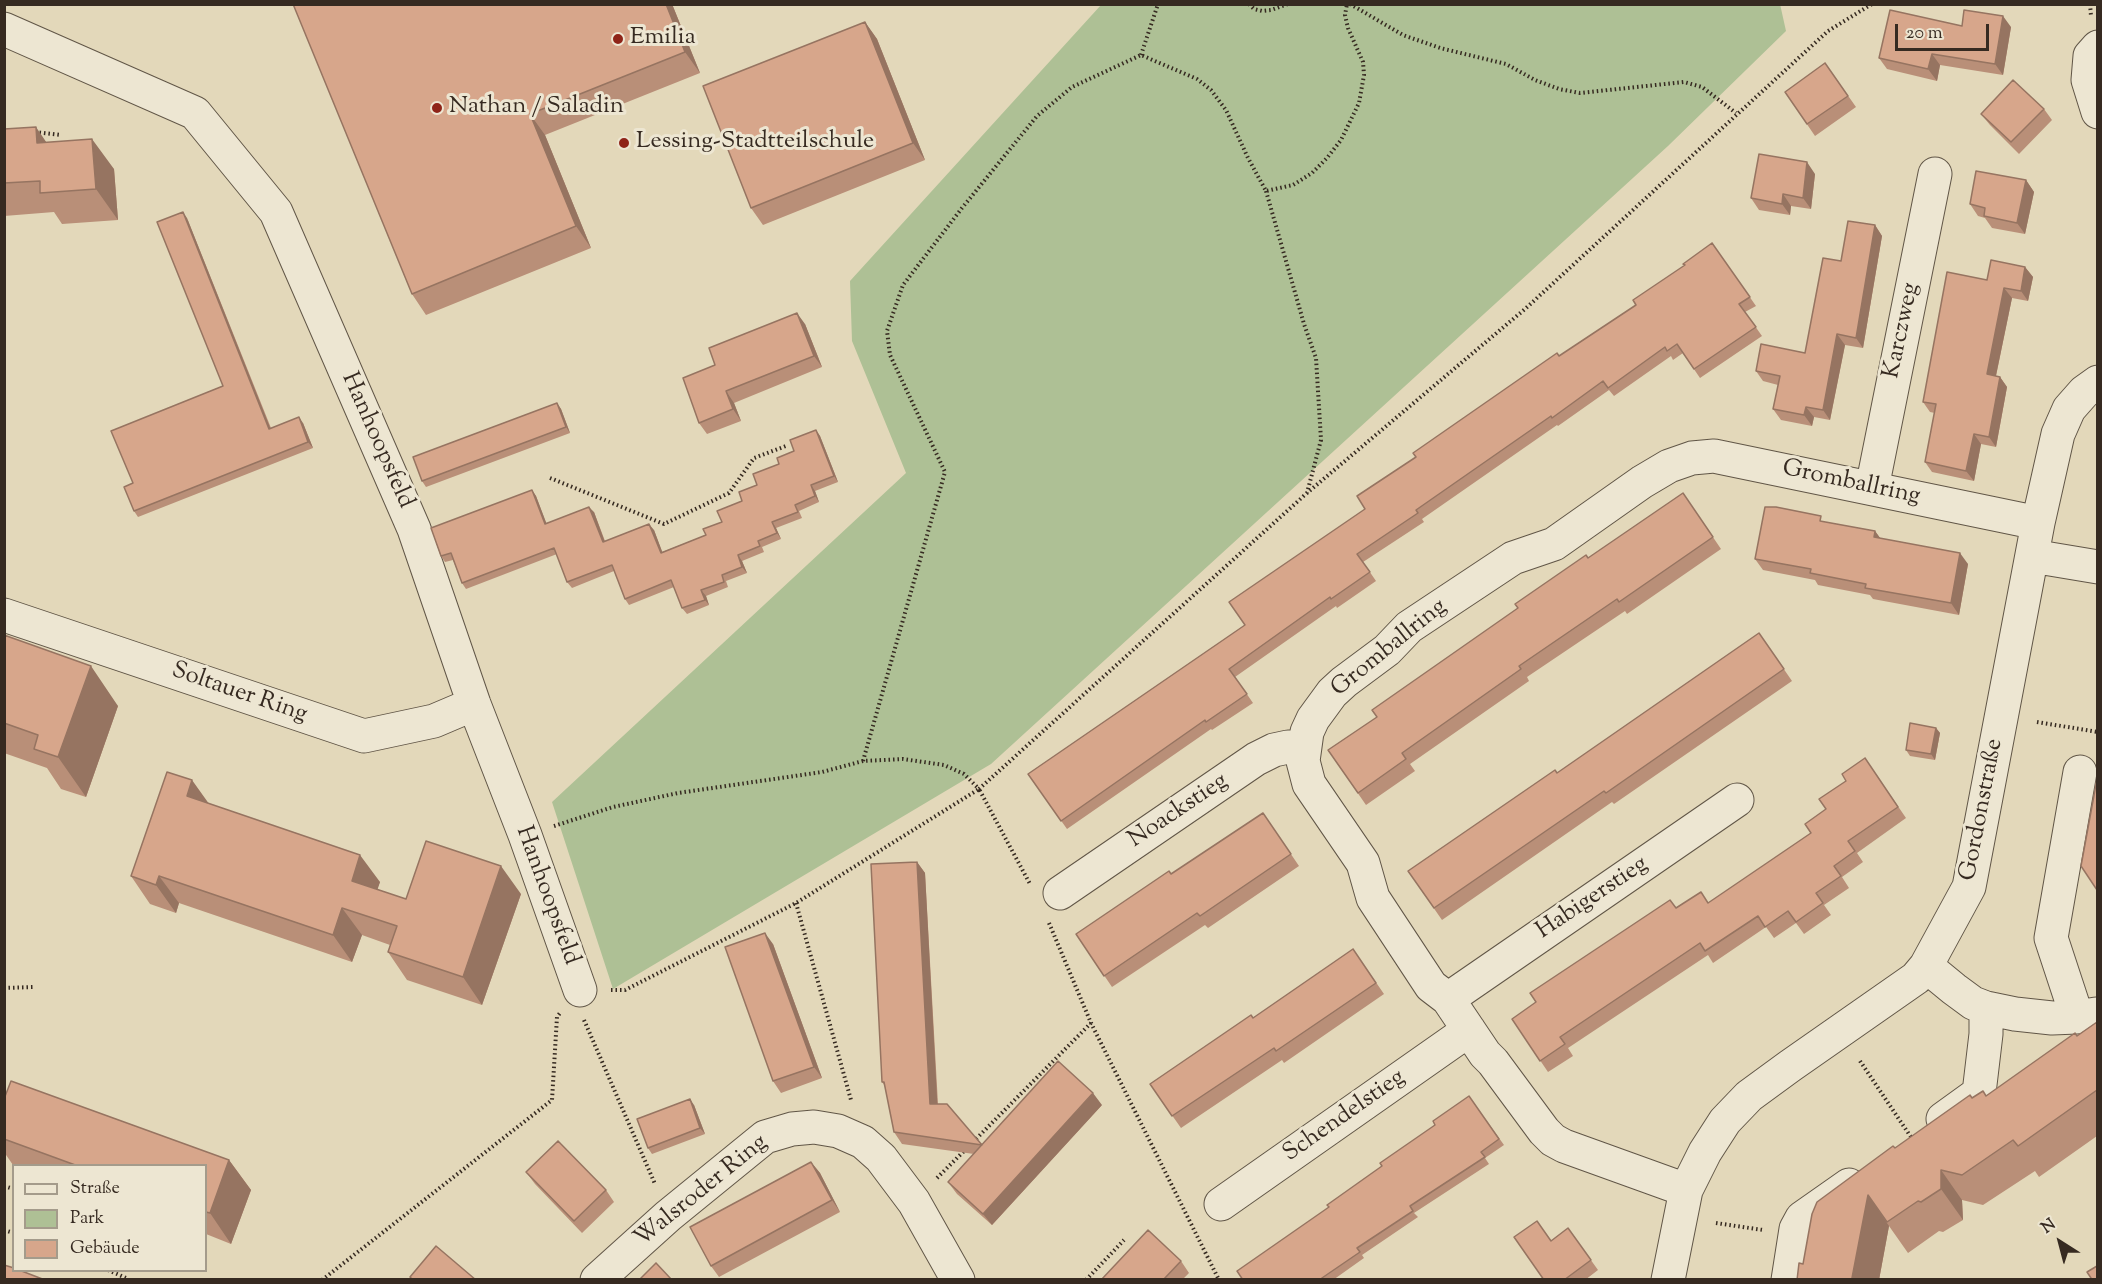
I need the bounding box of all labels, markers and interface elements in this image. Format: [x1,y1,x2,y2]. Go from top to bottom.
scale bar [1898,12,1992,50]
text: 20 m [1906,21,1943,47]
place label: Emilia [630,25,696,53]
marker: Emilia [611,32,625,46]
place label: Nathan / Saladin [449,94,624,122]
marker: Nathan / Saladin [430,101,444,115]
place label: Lessing-Stadtteilschule [636,129,874,157]
marker: Lessing-Stadtteilschule [617,136,631,150]
street label: Karczweg [1879,280,1927,382]
street label: Hanhoopsfeld [333,369,419,513]
street label: Gromballring [1779,455,1923,513]
street label: Gromballring [1326,594,1454,704]
street label: Soltauer Ring [167,657,311,731]
street label: Gordonstraße [1955,737,2011,883]
street label: Noackstieg [1124,768,1234,856]
street label: Hanhoopsfeld [508,823,584,969]
street label: Habigerstieg [1532,851,1654,947]
street label: Schendelstieg [1278,1064,1412,1170]
street label: Walsroder Ring [630,1130,774,1254]
legend [12,1164,207,1272]
text: Straße [70,1176,120,1202]
text: Park [70,1206,104,1232]
north arrow [2030,1212,2090,1272]
text: N [2037,1214,2061,1240]
text: Gebäude [70,1236,140,1262]

